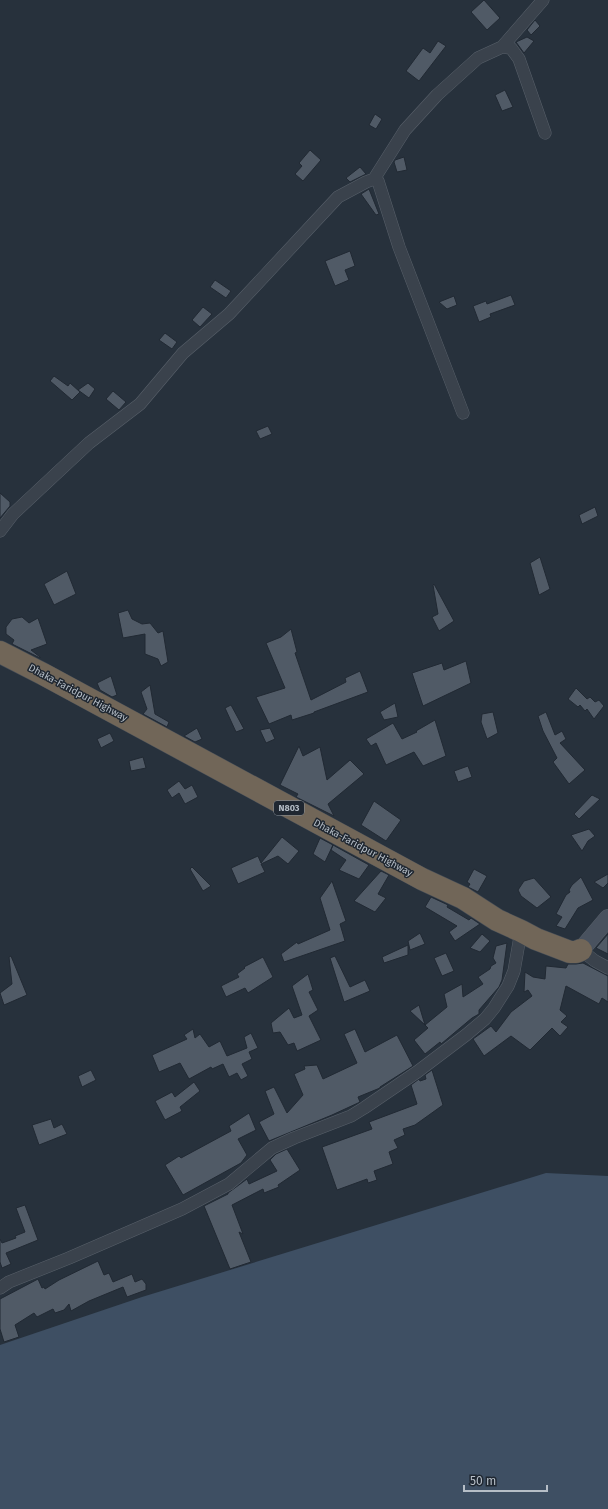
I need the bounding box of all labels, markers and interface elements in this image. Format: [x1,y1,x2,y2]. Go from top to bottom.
street label: Dhaka-Faridpur Highway [26,662,130,724]
road number: N803 [274,801,304,815]
street label: Dhaka-Faridpur Highway [311,817,415,879]
scale bar [464,1467,547,1493]
text: 50 m [470,1474,496,1488]

